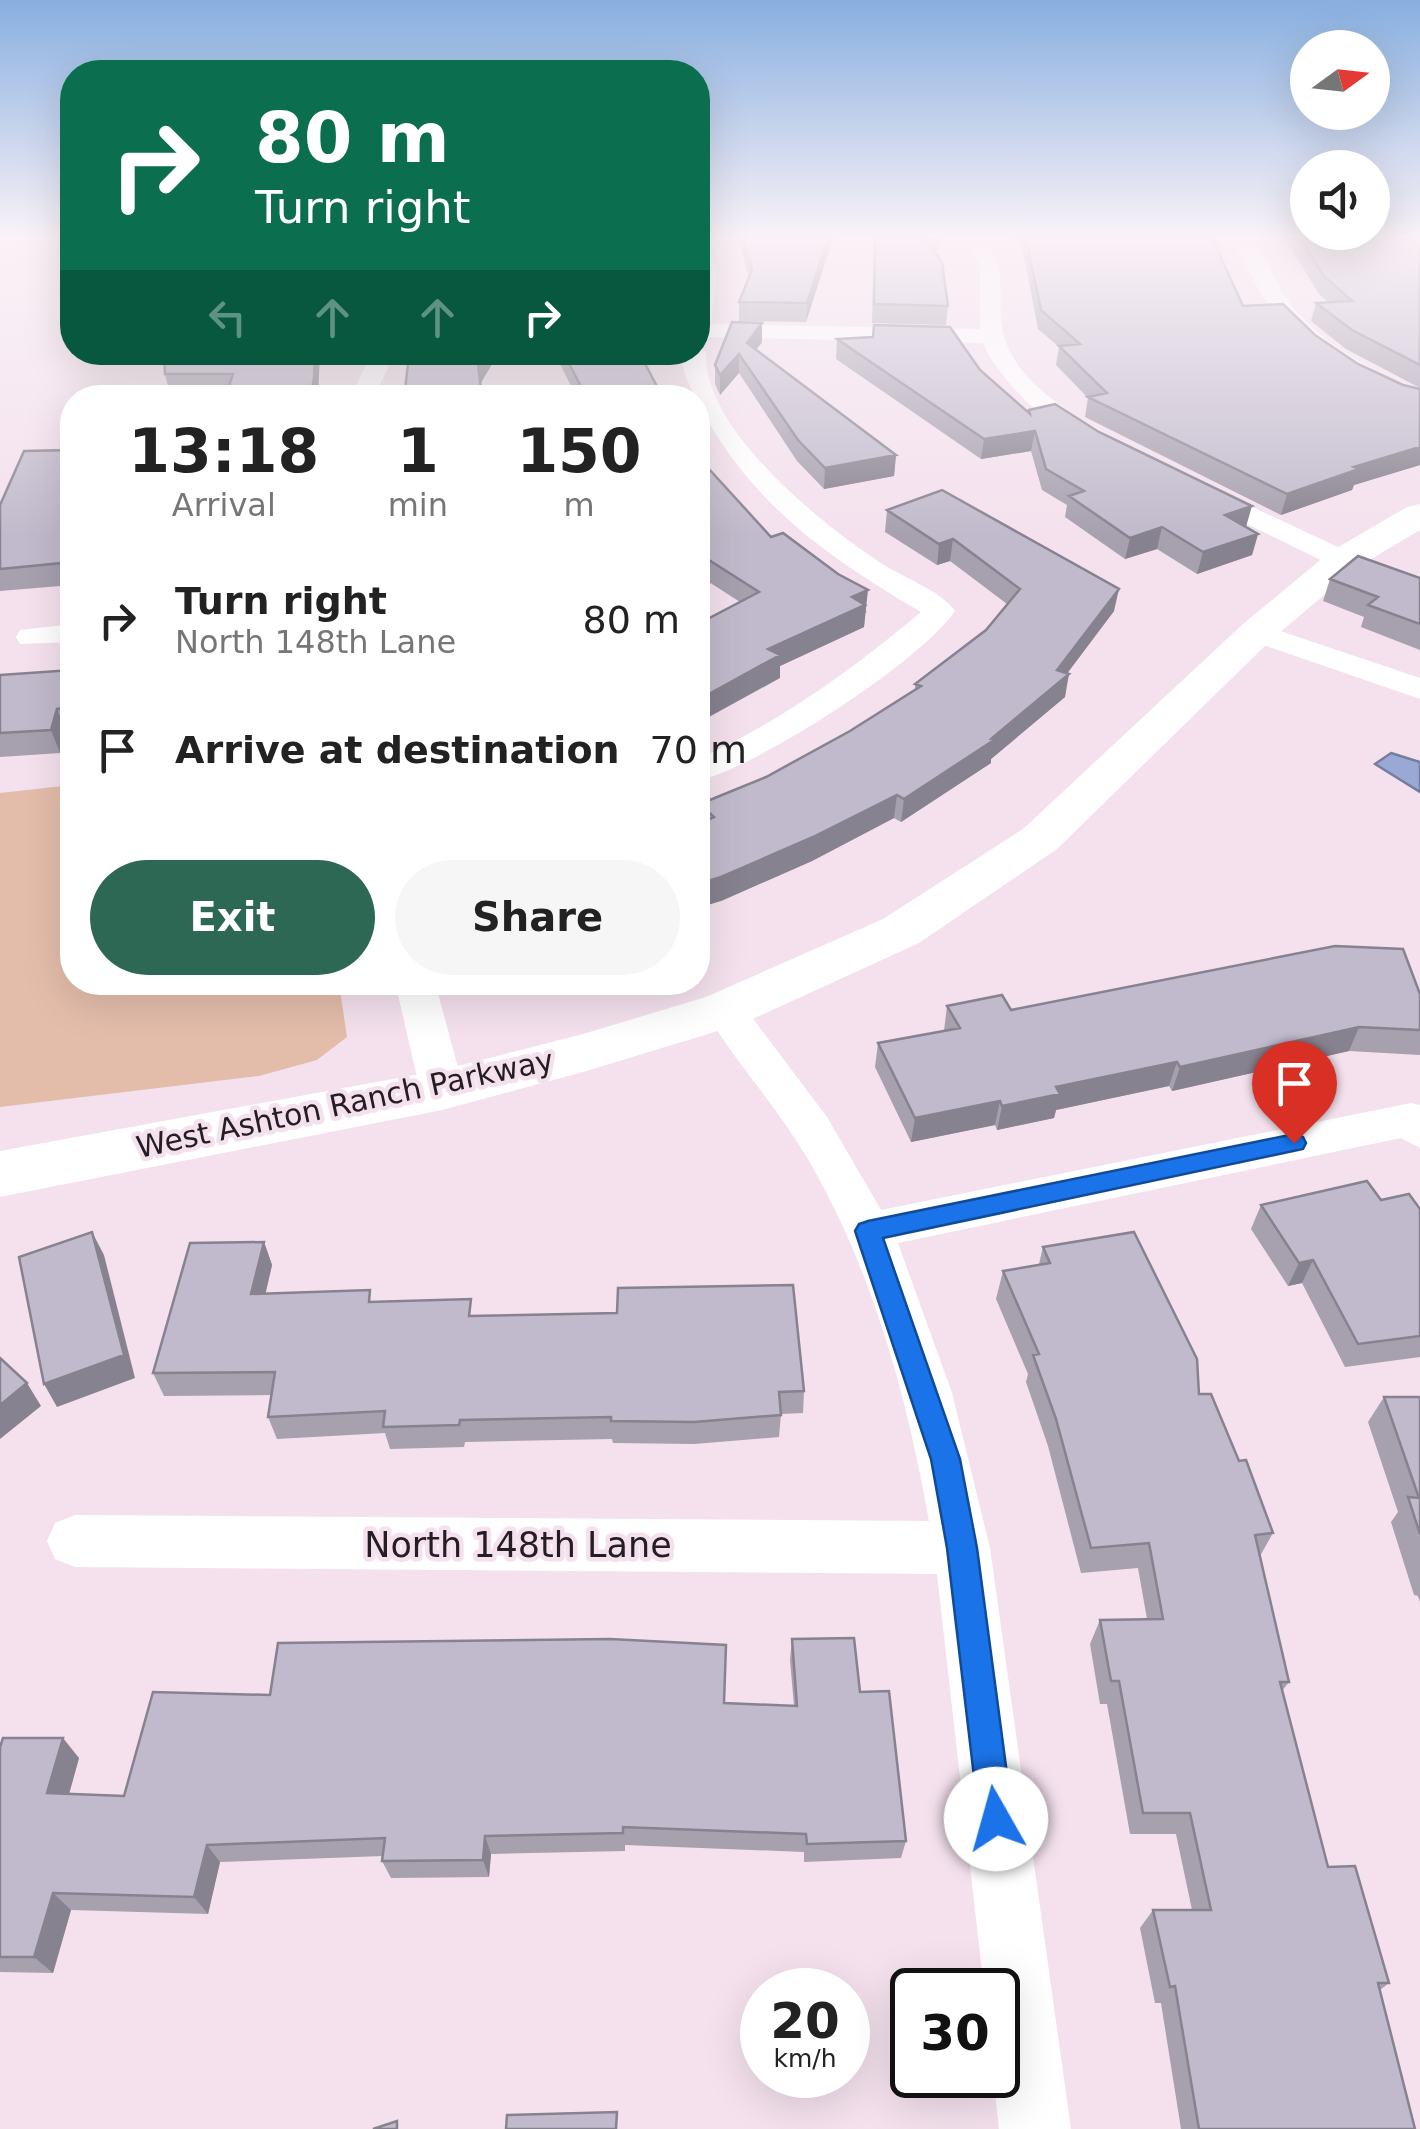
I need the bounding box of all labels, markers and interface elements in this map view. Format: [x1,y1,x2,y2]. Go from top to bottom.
north arrow [1290,30,1390,130]
map controls [1290,30,1390,250]
text: 80 m [255,97,450,179]
icon: right [90,100,220,230]
button: sound [1290,150,1390,250]
text: Turn right [255,181,470,234]
icon: left [200,290,255,345]
icon: ahead [305,290,360,345]
icon: ahead [410,290,465,345]
icon: right [515,290,570,345]
text: 13:18 [128,416,319,486]
text: 1 [397,416,439,486]
text: 150 [516,416,642,486]
text: Arrival [172,486,276,524]
text: min [388,486,448,524]
text: m [563,486,595,524]
text: Turn right [175,579,387,623]
icon: right [90,593,145,648]
text: 80 m [583,598,680,642]
text: North 148th Lane [175,623,456,661]
icon: arrive [90,723,145,778]
text: Arrive at destination [175,728,620,772]
text: 70 m [650,728,747,772]
button: Exit [90,860,375,975]
button: Share [395,860,680,975]
pin [1252,1041,1337,1144]
street label: West Ashton Ranch Parkway [133,1042,557,1165]
icon: arrive [1267,1056,1322,1111]
street label: North 148th Lane [364,1525,672,1565]
position arrow [944,1767,1048,1871]
speed limit sign: 30 [890,1968,1020,2098]
text: 20 [770,1992,840,2050]
text: km/h [773,2044,837,2073]

